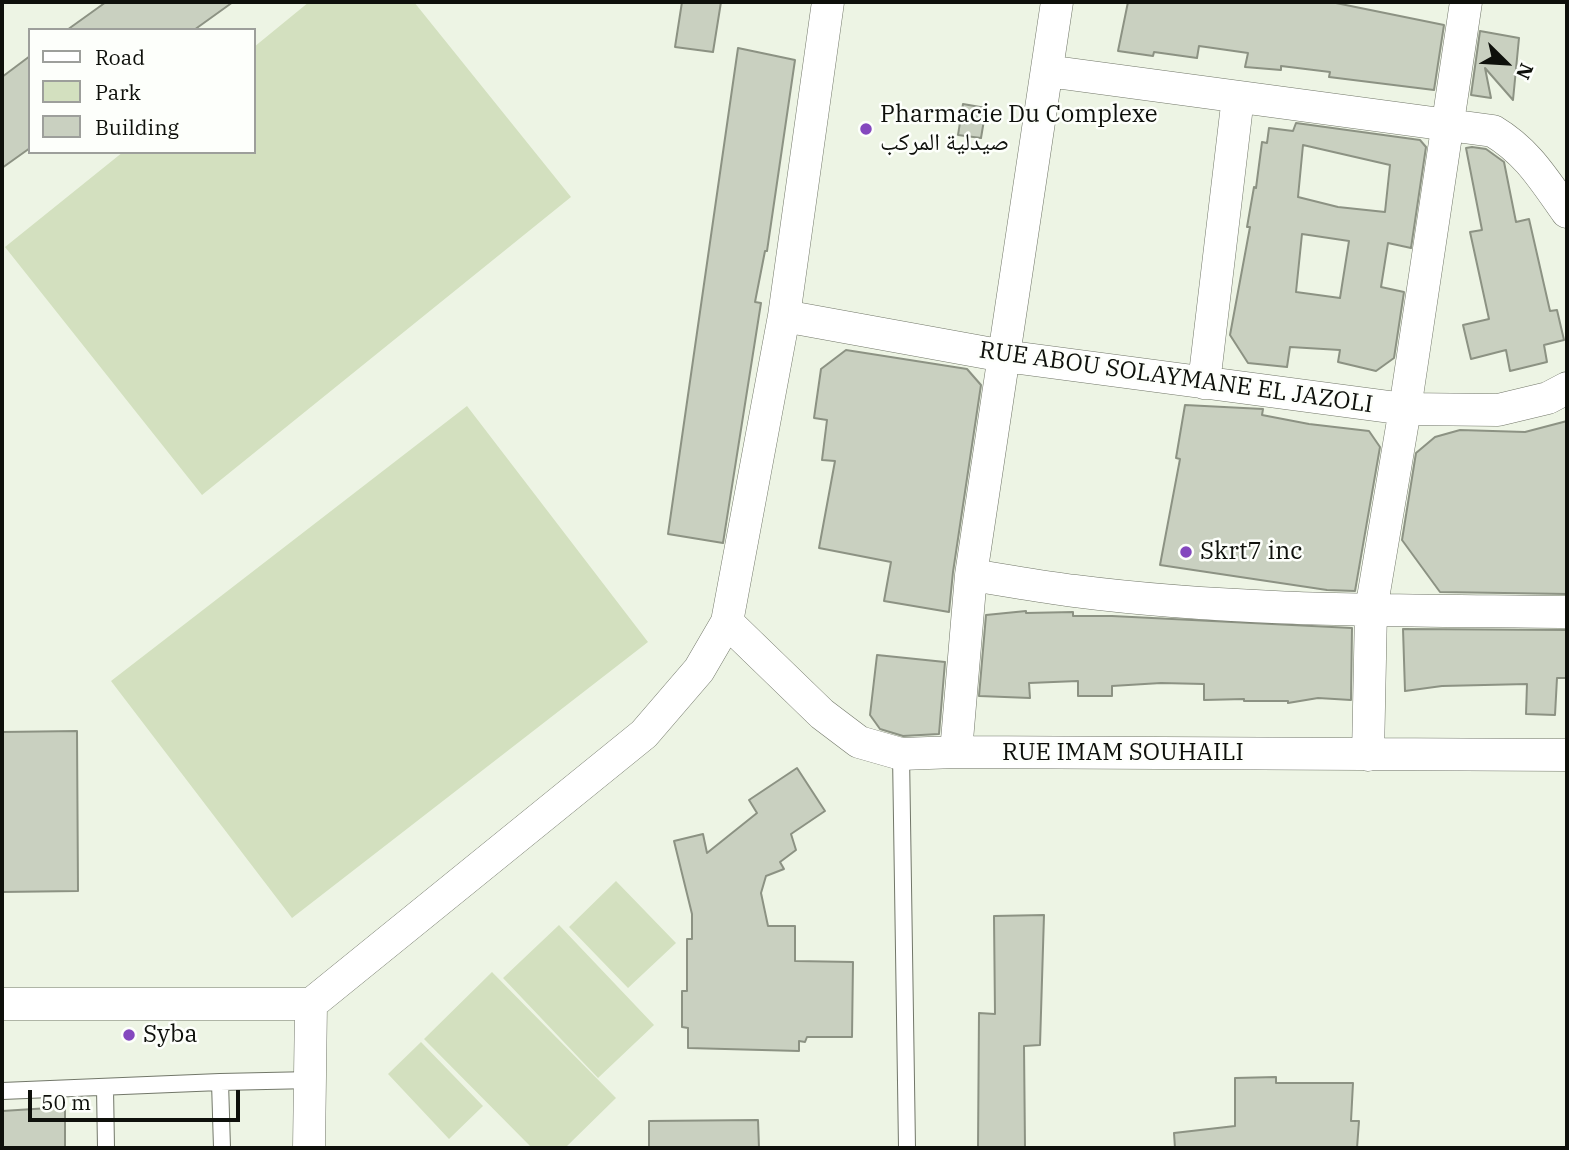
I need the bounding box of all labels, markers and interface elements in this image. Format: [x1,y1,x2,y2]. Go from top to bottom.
legend [28,28,256,154]
north arrow [1471,28,1541,98]
text: Road [95,43,145,71]
text: N [1511,60,1539,83]
text: Park [95,78,141,106]
place label: Pharmacie Du Complexe صيدلية المركب [880,101,1158,157]
text: Building [95,113,179,141]
marker: Pharmacie Du Complexe صيدلية المركب [858,121,874,137]
street label: RUE ABOU SOLAYMANE EL JAZOLI [977,336,1375,420]
place label: Skrt7 inc [1200,538,1303,566]
marker: Skrt7 inc [1178,544,1194,560]
street label: RUE IMAM SOUHAILI [1002,739,1244,767]
place label: Syba [143,1021,198,1049]
marker: Syba [121,1027,137,1043]
scale bar [32,1076,243,1120]
text: 50 m [41,1088,91,1116]

